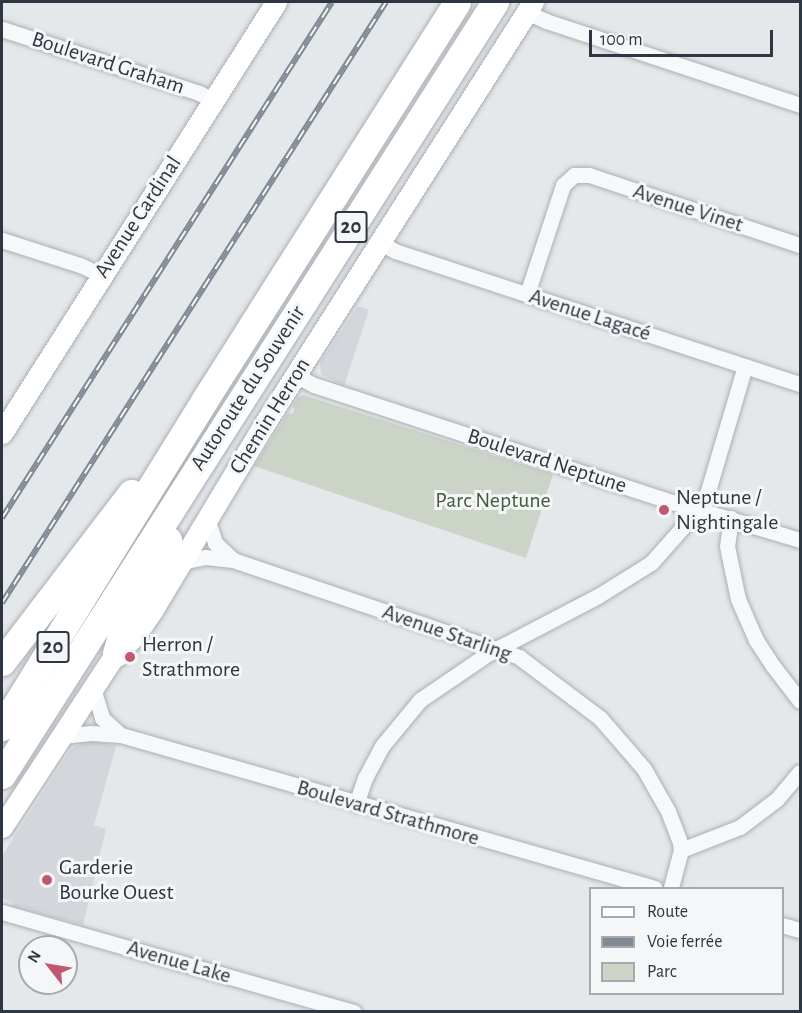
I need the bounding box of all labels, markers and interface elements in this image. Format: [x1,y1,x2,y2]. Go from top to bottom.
scale bar [592,18,776,56]
street label: Boulevard Graham [28,26,188,100]
text: 100 m [600,31,643,49]
street label: Avenue Cardinal [89,151,187,283]
street label: Avenue Vinet [630,178,746,238]
road number: 20 [334,209,368,245]
street label: Avenue Lagacé [526,283,654,347]
street label: Autoroute du Souvenir [185,301,311,475]
street label: Chemin Herron [224,353,316,479]
street label: Boulevard Neptune [464,423,630,499]
place label: Neptune / Nightingale [676,484,778,536]
park label: Parc Neptune [435,488,551,514]
marker: Neptune / Nightingale [657,503,671,517]
street label: Avenue Starling [379,599,515,667]
road number: 20 [36,629,70,665]
place label: Herron / Strathmore [142,631,240,682]
marker: Herron / Strathmore [123,650,137,664]
street label: Boulevard Strathmore [294,774,482,852]
place label: Garderie Bourke Ouest [59,854,173,906]
marker: Garderie Bourke Ouest [40,873,54,887]
legend [589,887,784,995]
text: Route [647,903,688,921]
text: Voie ferrée [647,933,722,951]
north arrow [18,935,78,995]
street label: Avenue Lake [124,935,234,989]
text: N [25,948,44,966]
text: Parc [647,963,677,981]

